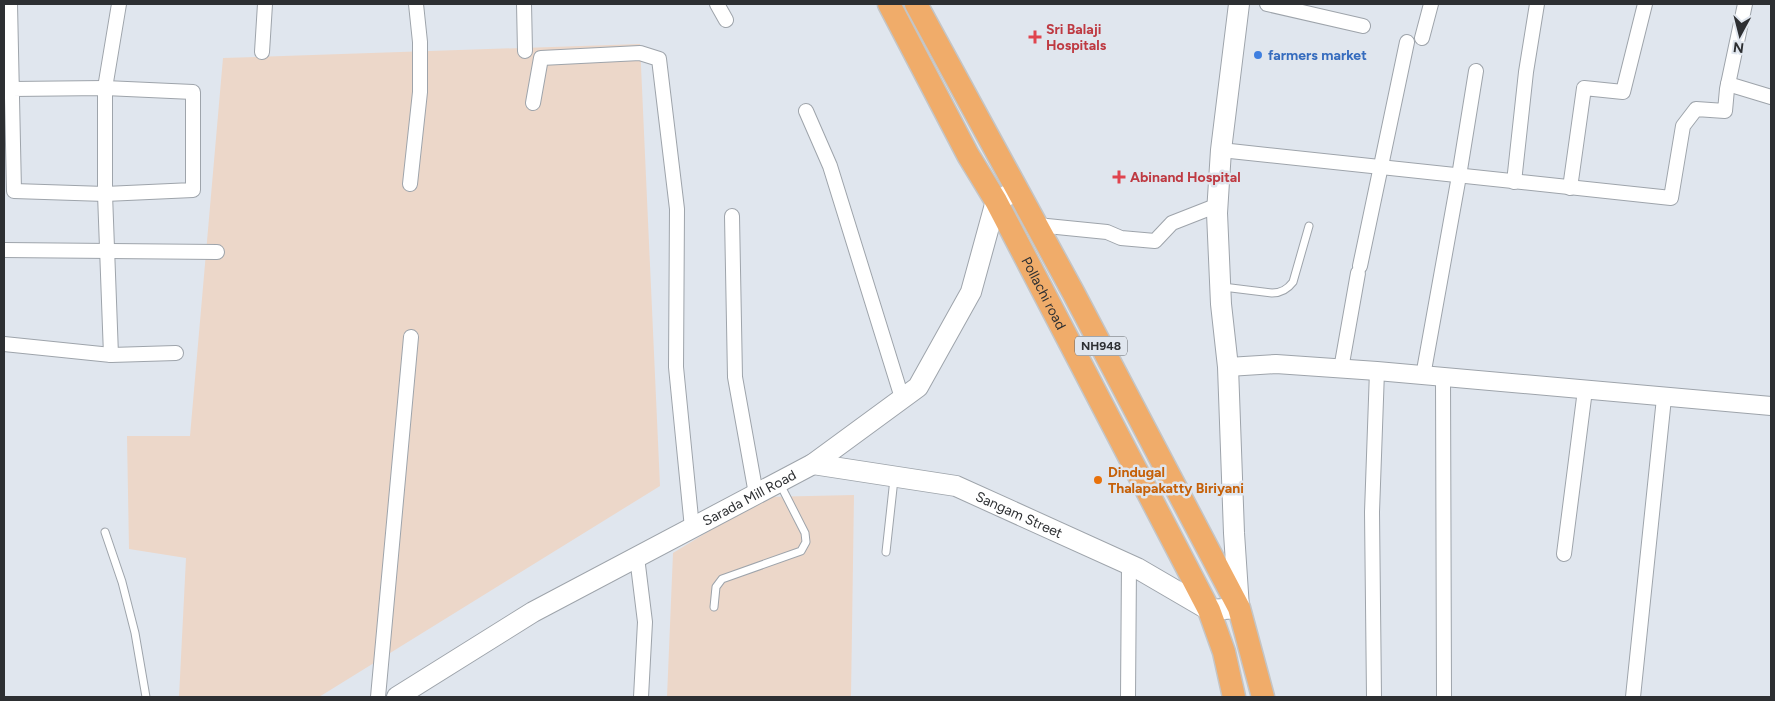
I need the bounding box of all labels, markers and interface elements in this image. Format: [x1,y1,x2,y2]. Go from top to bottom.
north arrow [1715,10,1765,60]
place label: Sri Balaji Hospitals [1046,21,1107,54]
marker: Sri Balaji Hospitals [1028,30,1042,44]
text: N [1732,38,1745,57]
place label: farmers market [1268,47,1367,64]
marker: farmers market [1252,49,1264,61]
place label: Abinand Hospital [1130,169,1241,186]
marker: Abinand Hospital [1112,170,1126,184]
street label: Pollachi road [1018,254,1070,332]
road number: NH948 [1075,336,1127,356]
place label: Dindugal Thalapakatty Biriyani [1108,464,1244,497]
street label: Sarada Mill Road [700,466,799,529]
marker: Dindugal Thalapakatty Biriyani [1092,474,1104,486]
street label: Sangam Street [973,488,1065,542]

